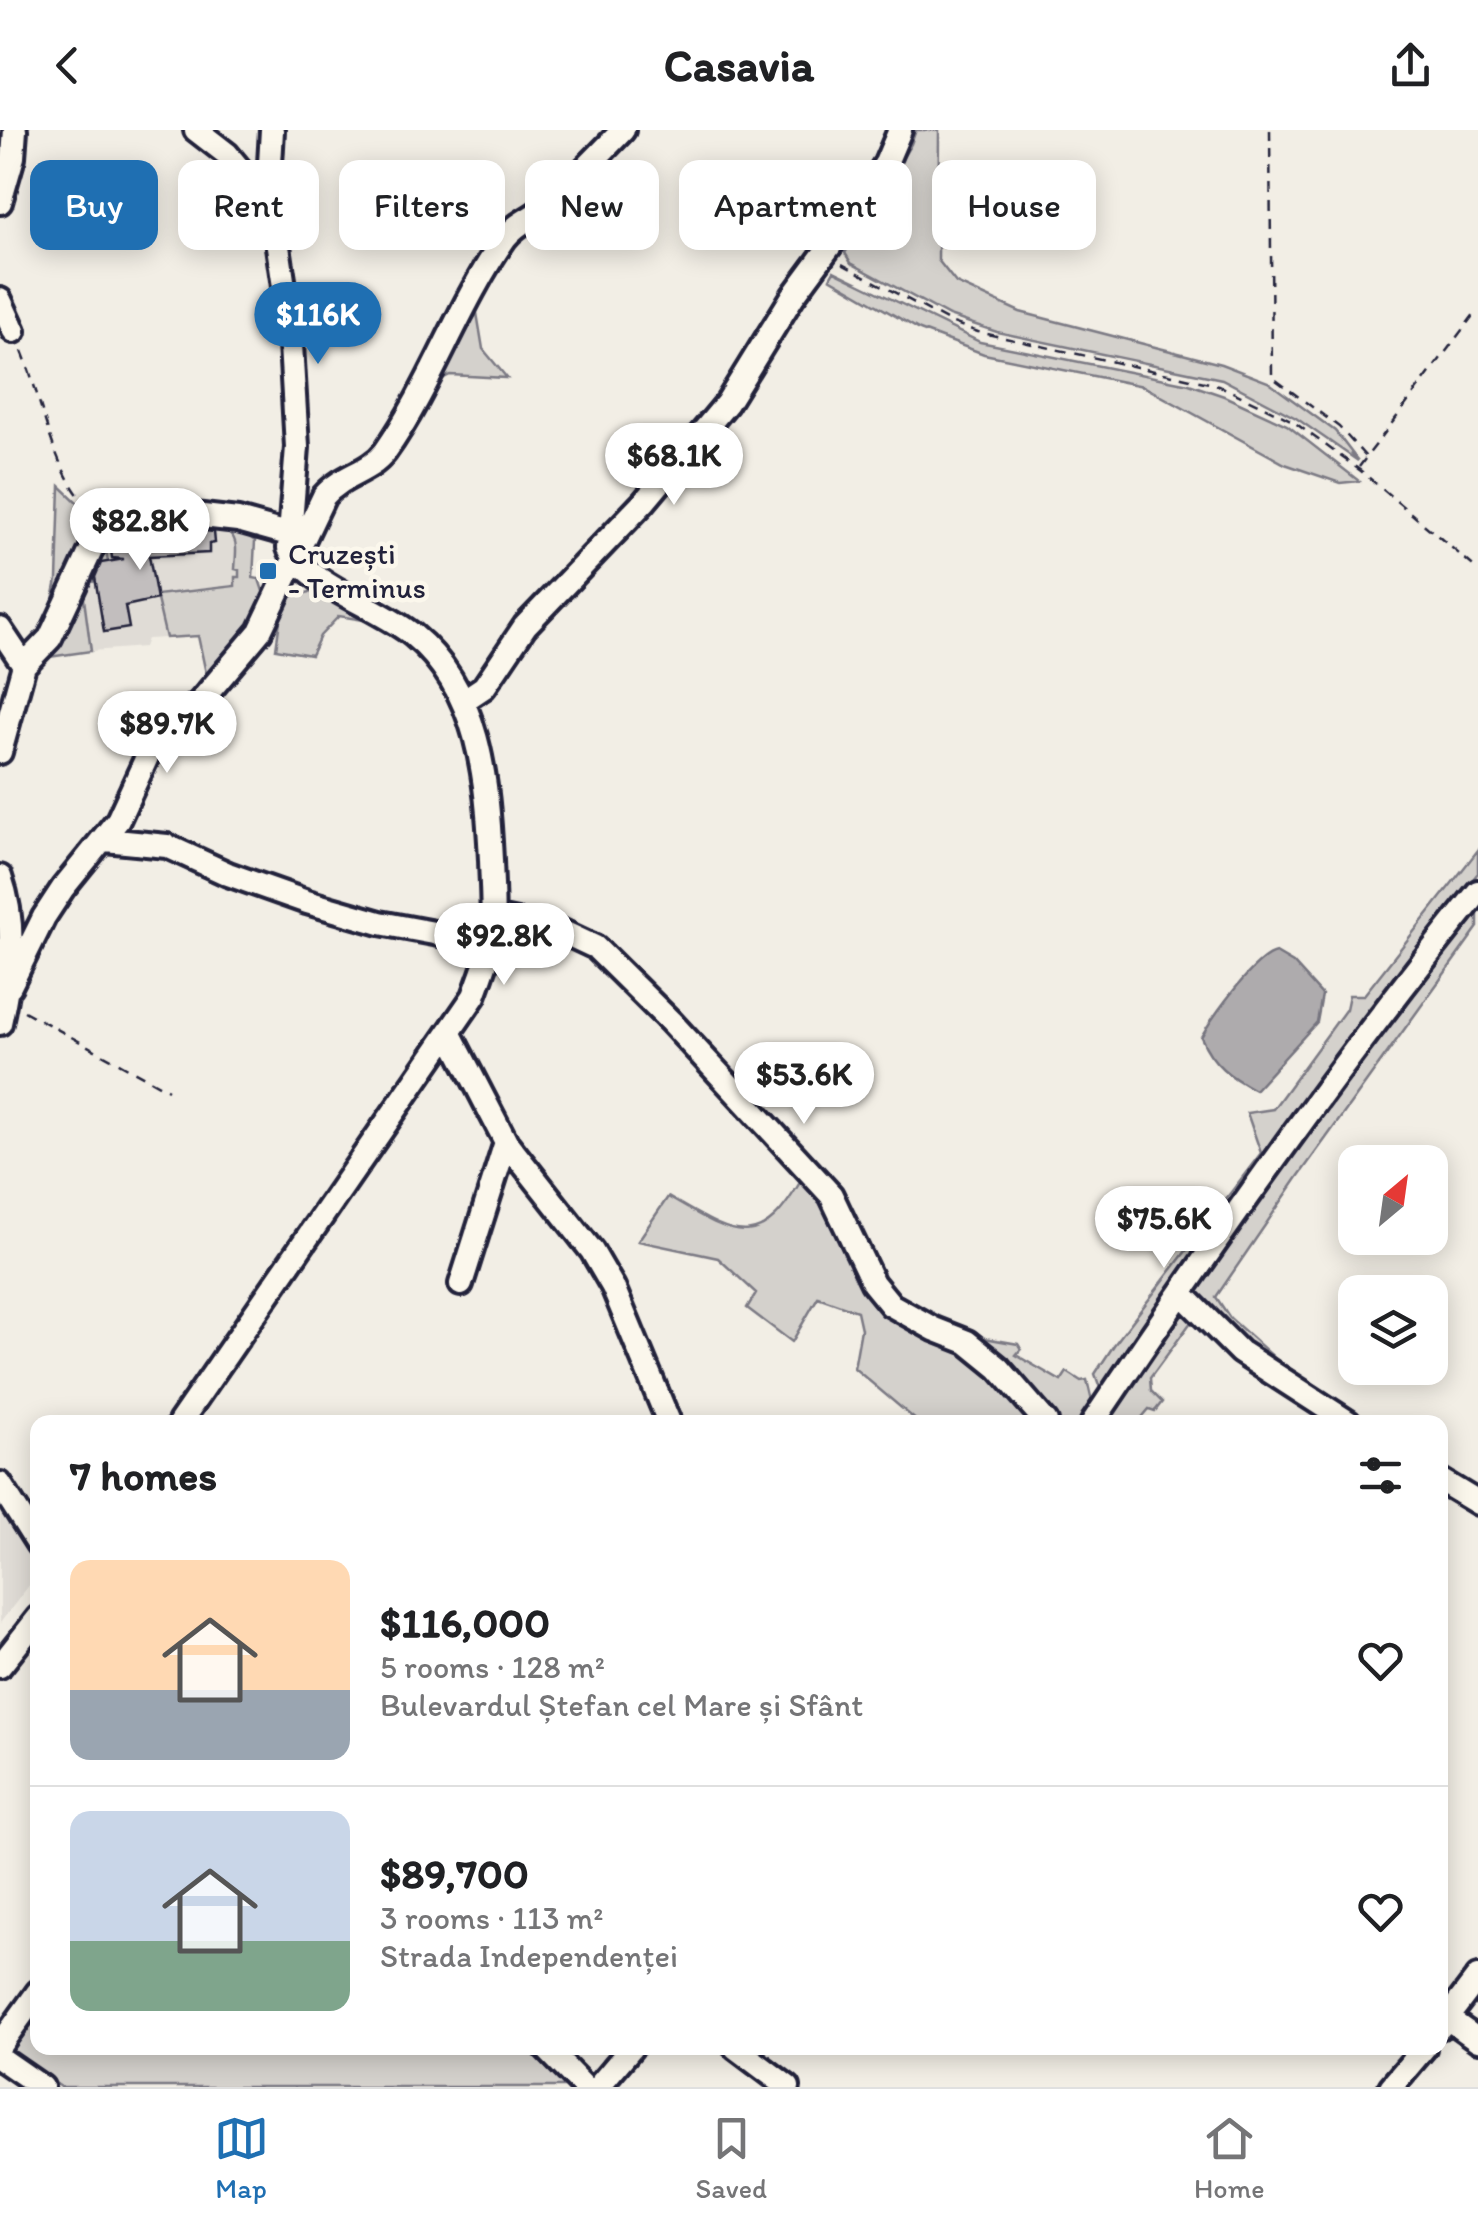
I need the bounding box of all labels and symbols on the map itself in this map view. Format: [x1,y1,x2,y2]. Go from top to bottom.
pin: $116K [248,282,388,367]
pin: $68.1K [593,423,755,508]
pin: $82.8K [59,488,221,573]
place label: Cruzești - Terminus [288,535,426,606]
marker: Cruzești - Terminus [257,560,279,582]
pin: $89.7K [86,691,248,776]
pin: $92.8K [423,903,585,988]
pin: $53.6K [723,1042,885,1127]
north arrow [1338,1145,1448,1255]
pin: $75.6K [1083,1186,1245,1271]

